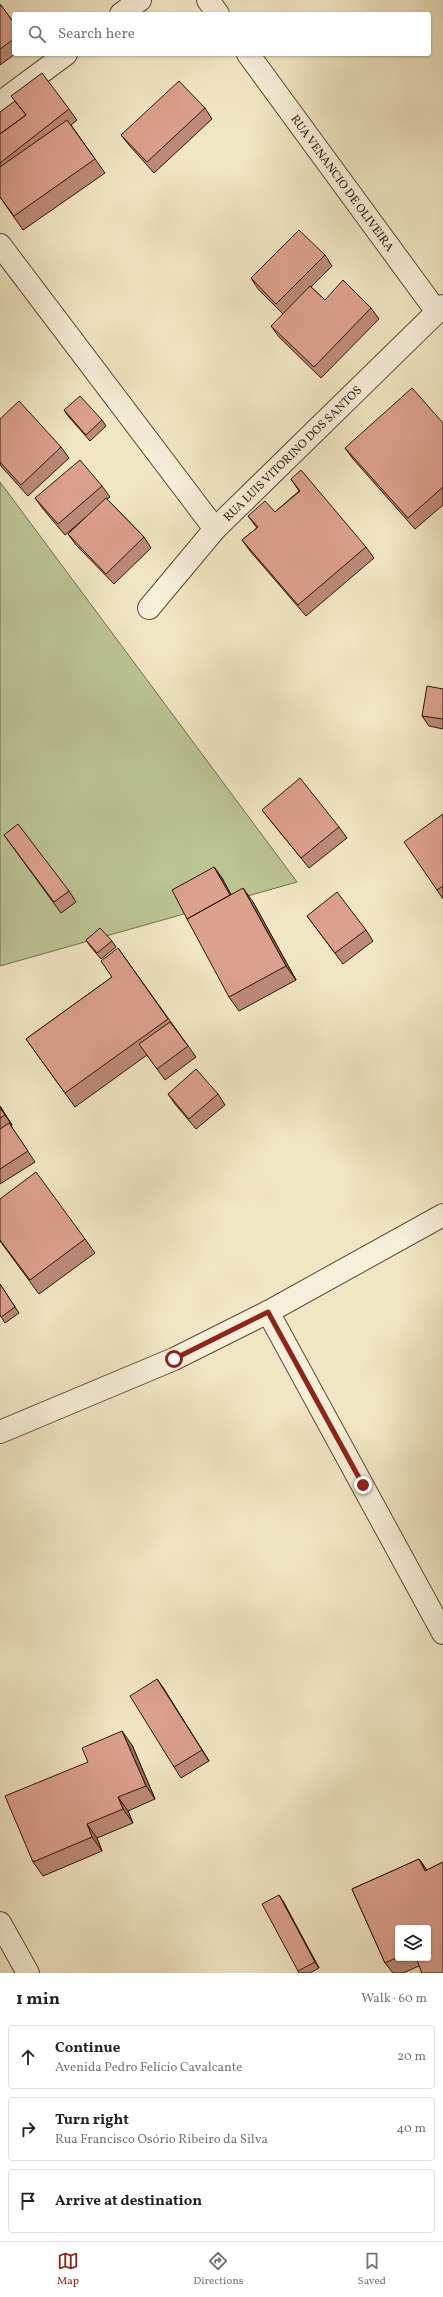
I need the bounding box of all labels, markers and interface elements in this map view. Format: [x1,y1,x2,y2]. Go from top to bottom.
search box [12,12,431,56]
icon: search [26,23,48,45]
text: Search here [58,24,135,45]
street label: RUA VENANCIO DE OLIVEIRA [286,112,397,256]
street label: RUA LUIS VITORINO DOS SANTOS [220,383,366,526]
route start [165,1350,183,1368]
route end [354,1476,372,1494]
map controls [395,1925,431,1961]
button: layers [395,1925,431,1961]
text: 1 min [16,1988,60,2011]
text: Walk · 60 m [361,1990,427,2008]
text: Continue [55,2038,120,2059]
icon: ahead [17,2046,39,2068]
text: 20 m [397,2048,426,2066]
text: Avenida Pedro Felício Cavalcante [55,2059,242,2077]
text: Turn right [55,2110,129,2131]
icon: right [17,2118,39,2140]
text: 40 m [397,2120,426,2138]
text: Rua Francisco Osório Ribeiro da Silva [55,2131,268,2149]
icon: arrive [17,2190,39,2212]
text: Arrive at destination [55,2191,202,2212]
tab: Map [57,2250,79,2289]
tab: Directions [193,2250,244,2289]
tab: Saved [358,2250,386,2289]

